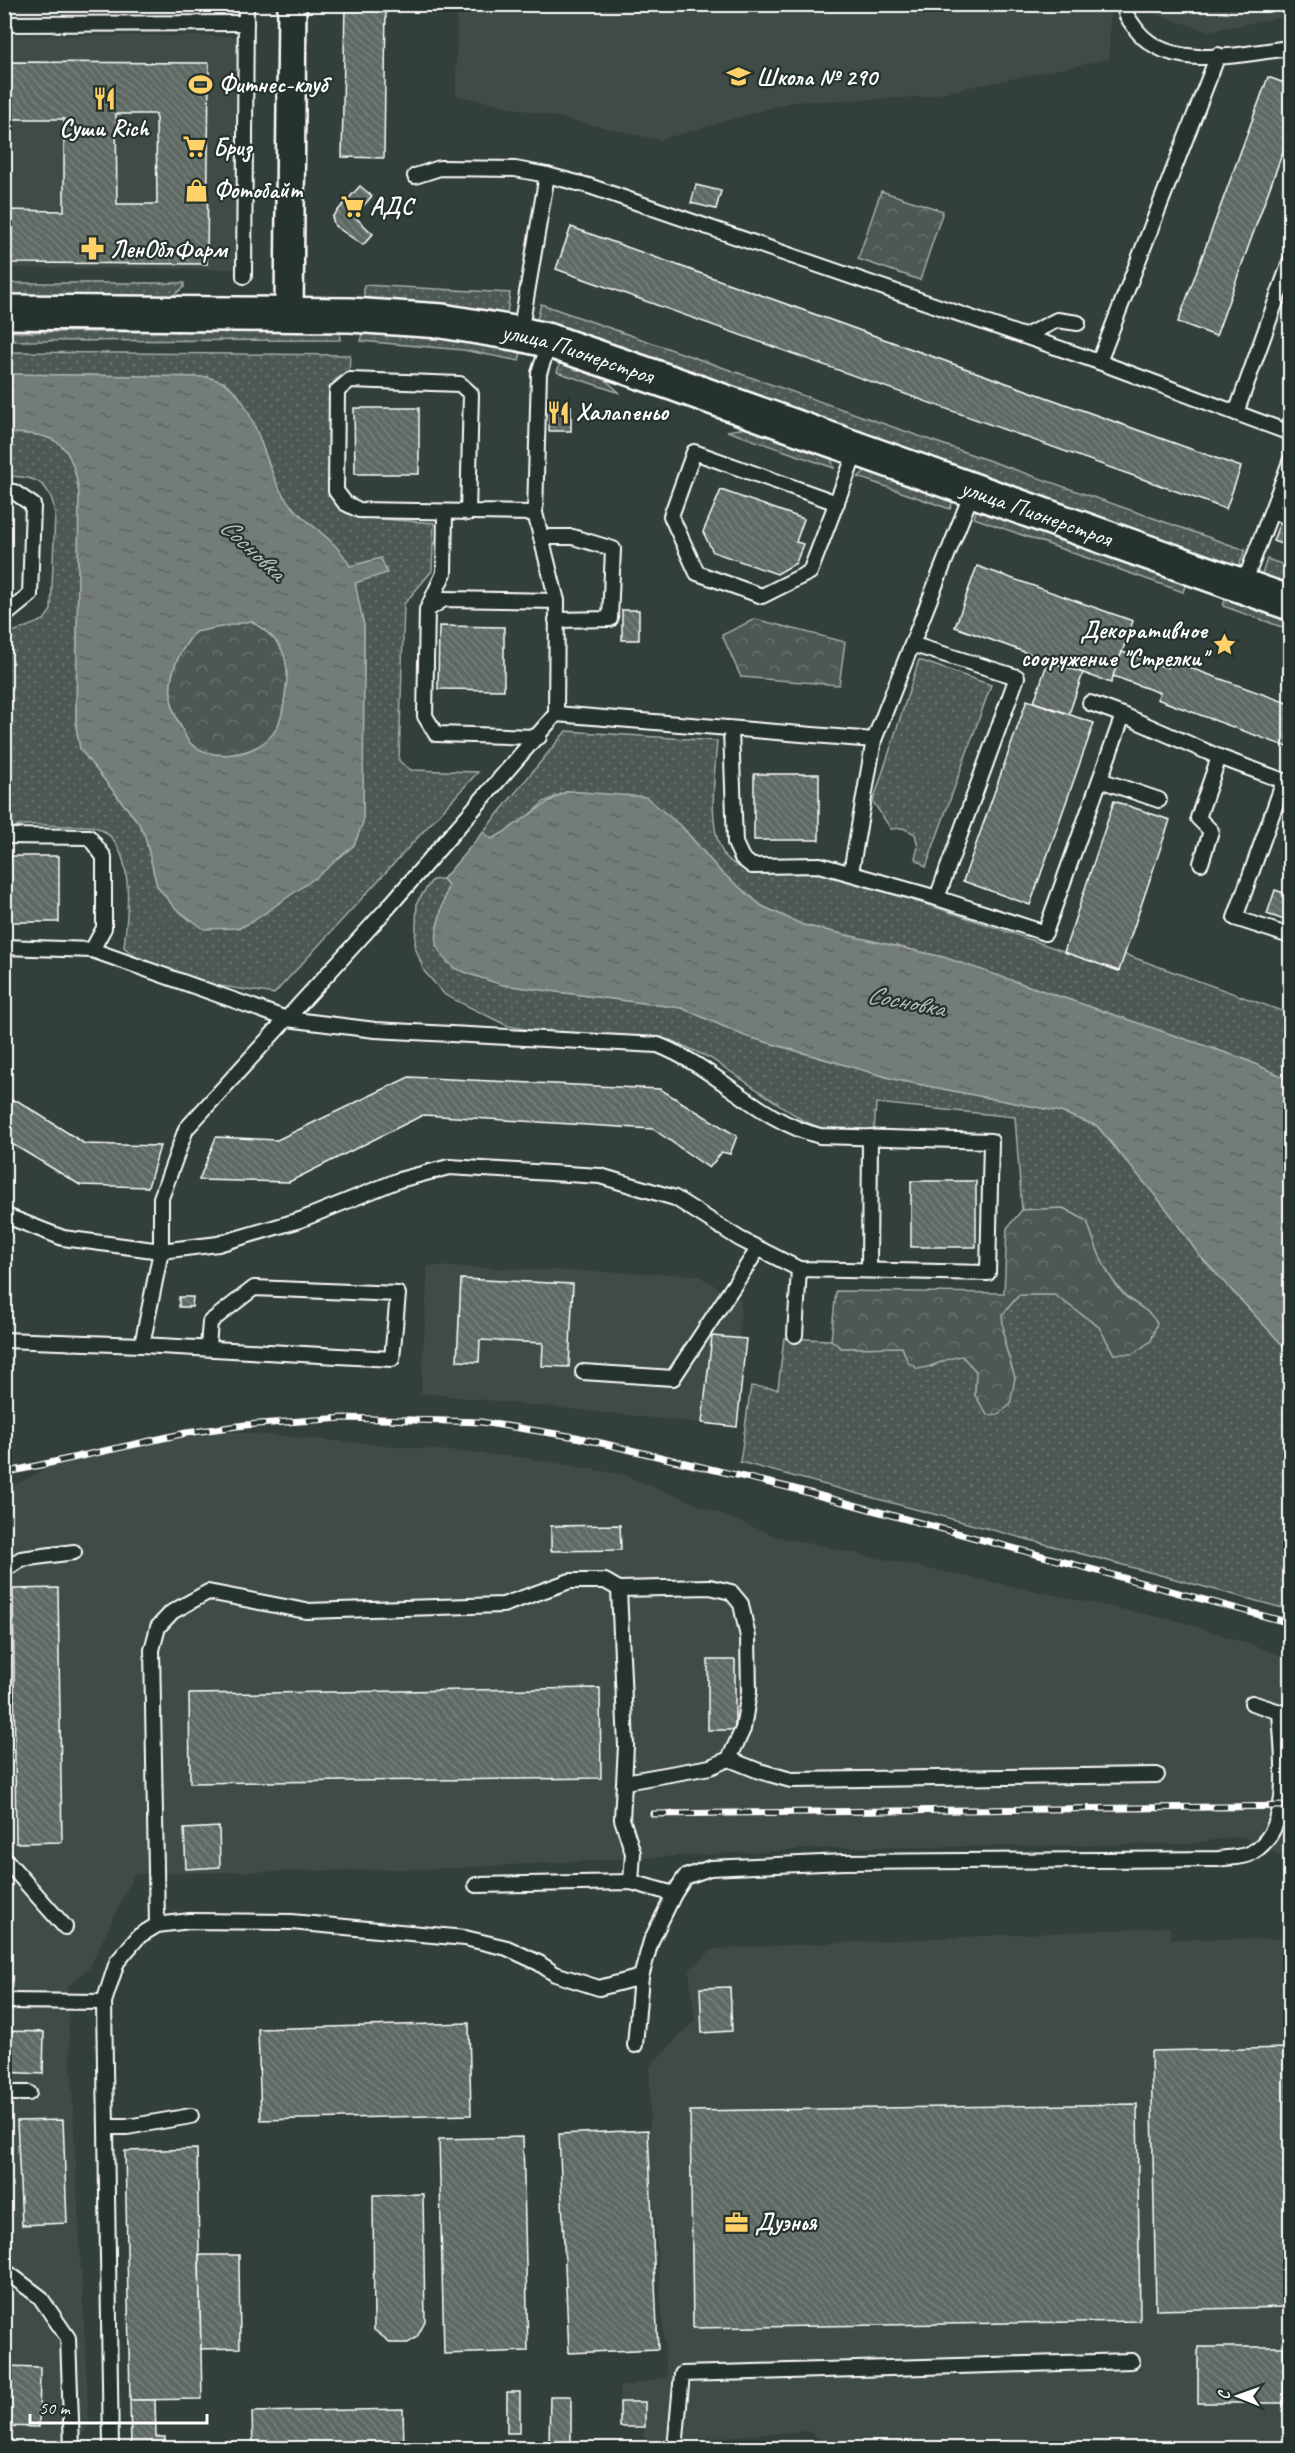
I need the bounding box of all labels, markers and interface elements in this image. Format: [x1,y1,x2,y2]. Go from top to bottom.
place label: Школа № 290 [756,62,879,92]
school or university icon: Школа № 290 [725,64,751,90]
place label: Фитнес-клуб [219,69,332,99]
sports icon: Фитнес-клуб [188,71,214,97]
restaurant icon: Суши Rich [91,85,117,111]
place label: Суши Rich [59,113,149,143]
place label: Бриз [213,132,253,163]
supermarket icon: Бриз [182,134,208,160]
place label: Фотобайт [214,175,304,205]
shop icon: Фотобайт [183,177,209,203]
place label: АДС [370,191,416,221]
supermarket icon: АДС [339,193,365,219]
place label: ЛенОблФарм [110,234,229,264]
pharmacy icon: ЛенОблФарм [79,236,105,262]
street label: улица Пионерстроя [498,316,659,391]
place label: Халапеньо [576,397,670,427]
restaurant icon: Халапеньо [545,399,571,425]
street label: улица Пионерстроя [955,472,1117,554]
water label: Сосновка [213,510,295,590]
place label: Декоративное сооружение "Стрелки" [1021,615,1212,673]
place icon: Декоративное сооружение "Стрелки" [1212,631,1238,657]
water label: Сосновка [864,977,951,1025]
place label: Дуэнья [755,2207,817,2237]
office icon: Дуэнья [724,2209,750,2235]
north arrow [1208,2366,1268,2426]
scale bar [30,2387,207,2425]
text: С [1214,2390,1234,2400]
text: 50 m [39,2397,72,2419]

